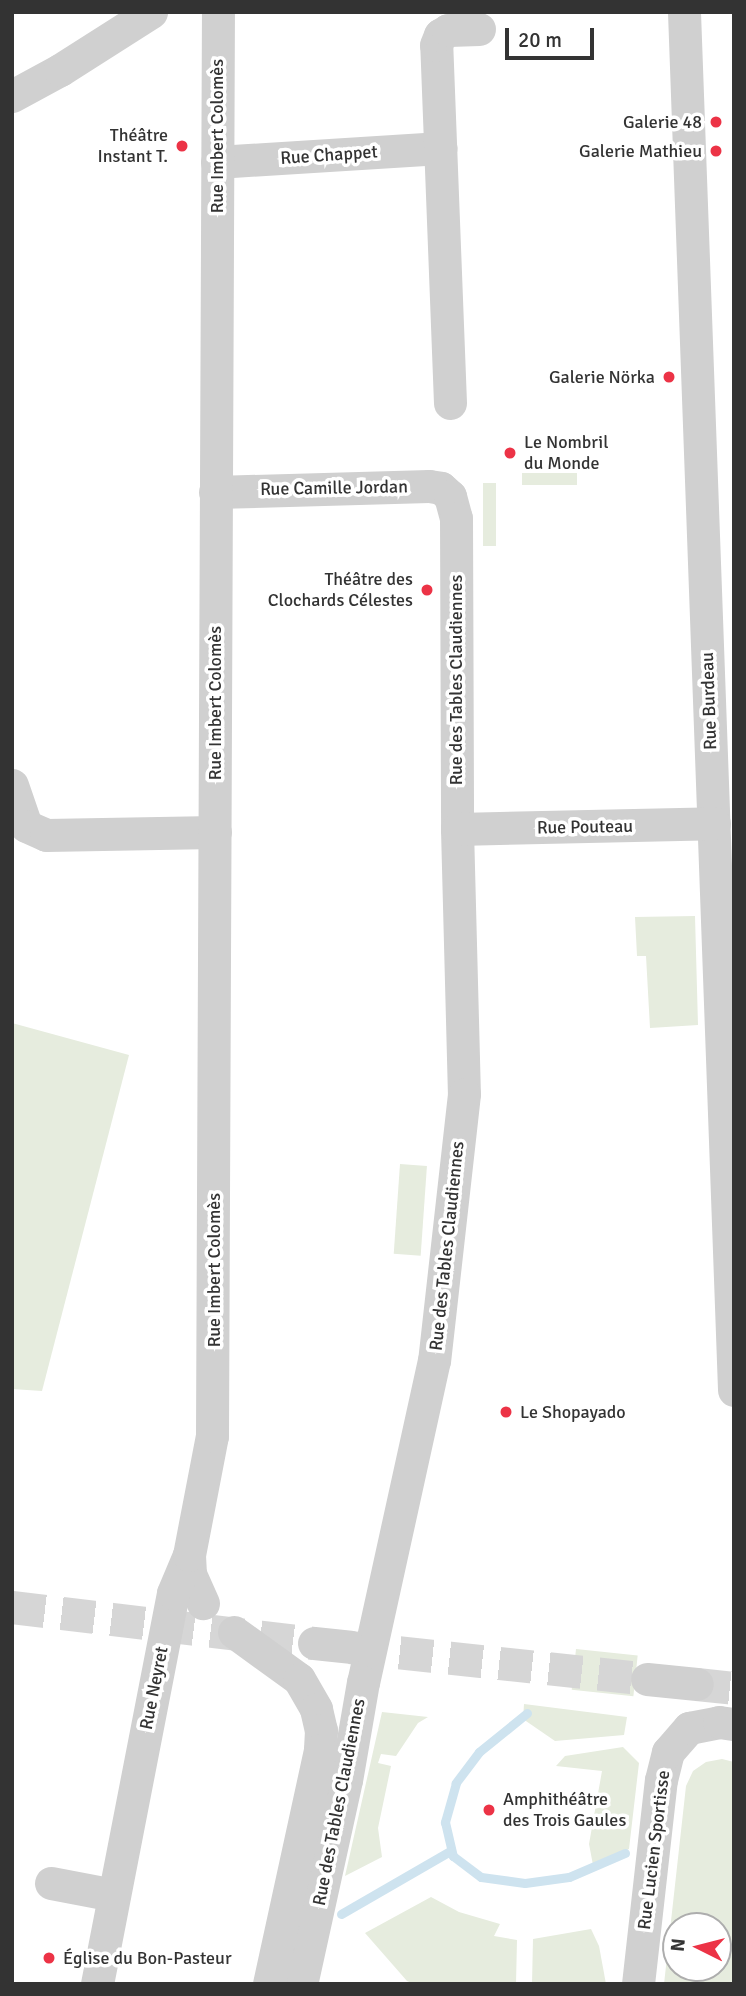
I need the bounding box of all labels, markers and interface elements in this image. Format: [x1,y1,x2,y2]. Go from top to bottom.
scale bar [508,14,597,58]
text: 20 m [518,27,562,53]
street label: Rue Imbert Colomès [206,59,228,213]
place label: Galerie 48 [623,111,702,133]
marker: Galerie 48 [708,114,724,130]
place label: Théâtre Instant T. [97,125,168,168]
marker: Théâtre Instant T. [174,138,190,154]
place label: Galerie Mathieu [579,140,702,162]
street label: Rue Chappet [280,141,378,169]
marker: Galerie Mathieu [708,143,724,159]
place label: Galerie Nörka [549,366,655,388]
marker: Galerie Nörka [661,369,677,385]
place label: Le Nombril du Monde [524,432,608,474]
marker: Le Nombril du Monde [502,445,518,461]
street label: Rue Camille Jordan [260,476,408,500]
place label: Théâtre des Clochards Célestes [268,569,413,612]
street label: Rue des Tables Claudiennes [445,575,467,785]
marker: Théâtre des Clochards Célestes [419,582,435,598]
street label: Rue Imbert Colomès [204,626,226,780]
street label: Rue Burdeau [696,652,722,750]
street label: Rue Pouteau [537,815,633,839]
street label: Rue des Tables Claudiennes [425,1140,469,1352]
street label: Rue Imbert Colomès [203,1193,225,1347]
place label: Le Shopayado [520,1401,626,1423]
marker: Le Shopayado [498,1404,514,1420]
street label: Rue Neyret [135,1645,173,1731]
street label: Rue des Tables Claudiennes [308,1697,370,1907]
street label: Rue Lucien Sportisse [634,1769,674,1931]
place label: Amphithéâtre des Trois Gaules [503,1789,626,1832]
marker: Amphithéâtre des Trois Gaules [481,1802,497,1818]
north arrow [662,1912,732,1982]
text: N [665,1937,691,1953]
place label: Église du Bon-Pasteur [63,1947,232,1969]
marker: Église du Bon-Pasteur [41,1950,57,1966]

